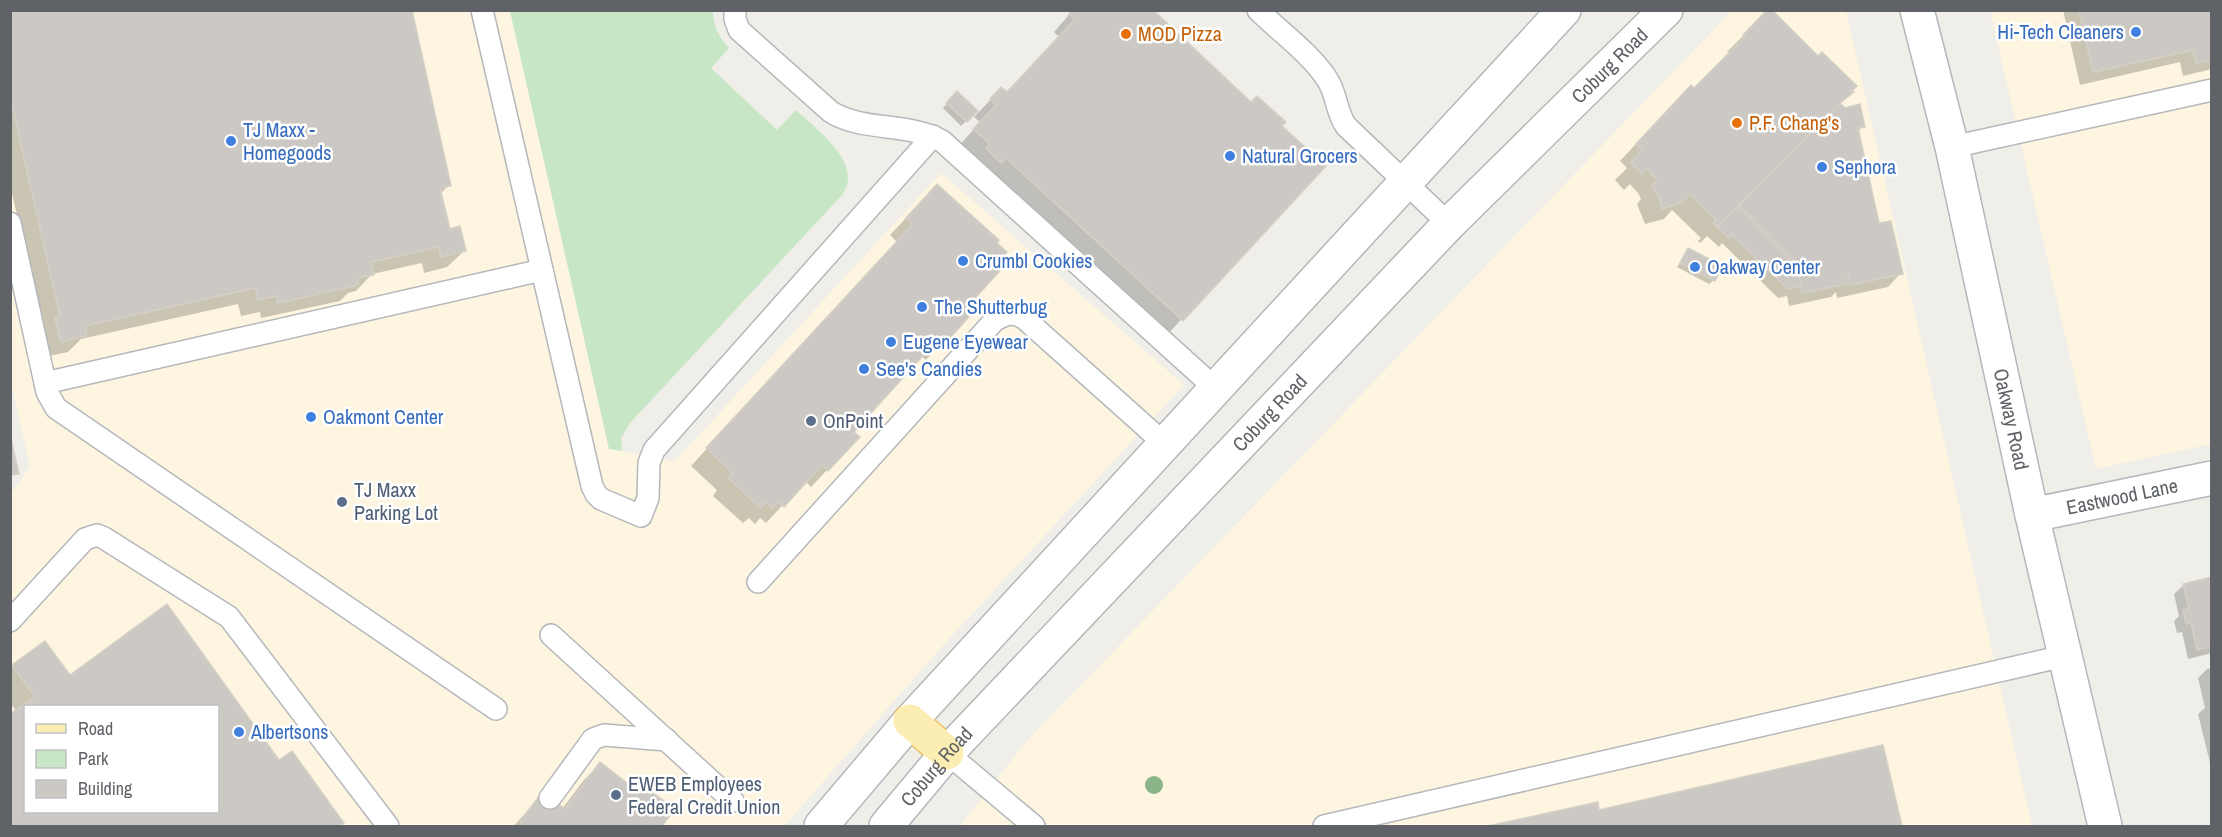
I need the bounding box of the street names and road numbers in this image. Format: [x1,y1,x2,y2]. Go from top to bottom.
street label: Coburg Road [1565,21,1653,109]
street label: Oakway Road [1988,366,2036,472]
street label: Coburg Road [1226,368,1313,457]
street label: Eastwood Lane [2064,471,2180,521]
street label: Coburg Road [894,720,978,812]

